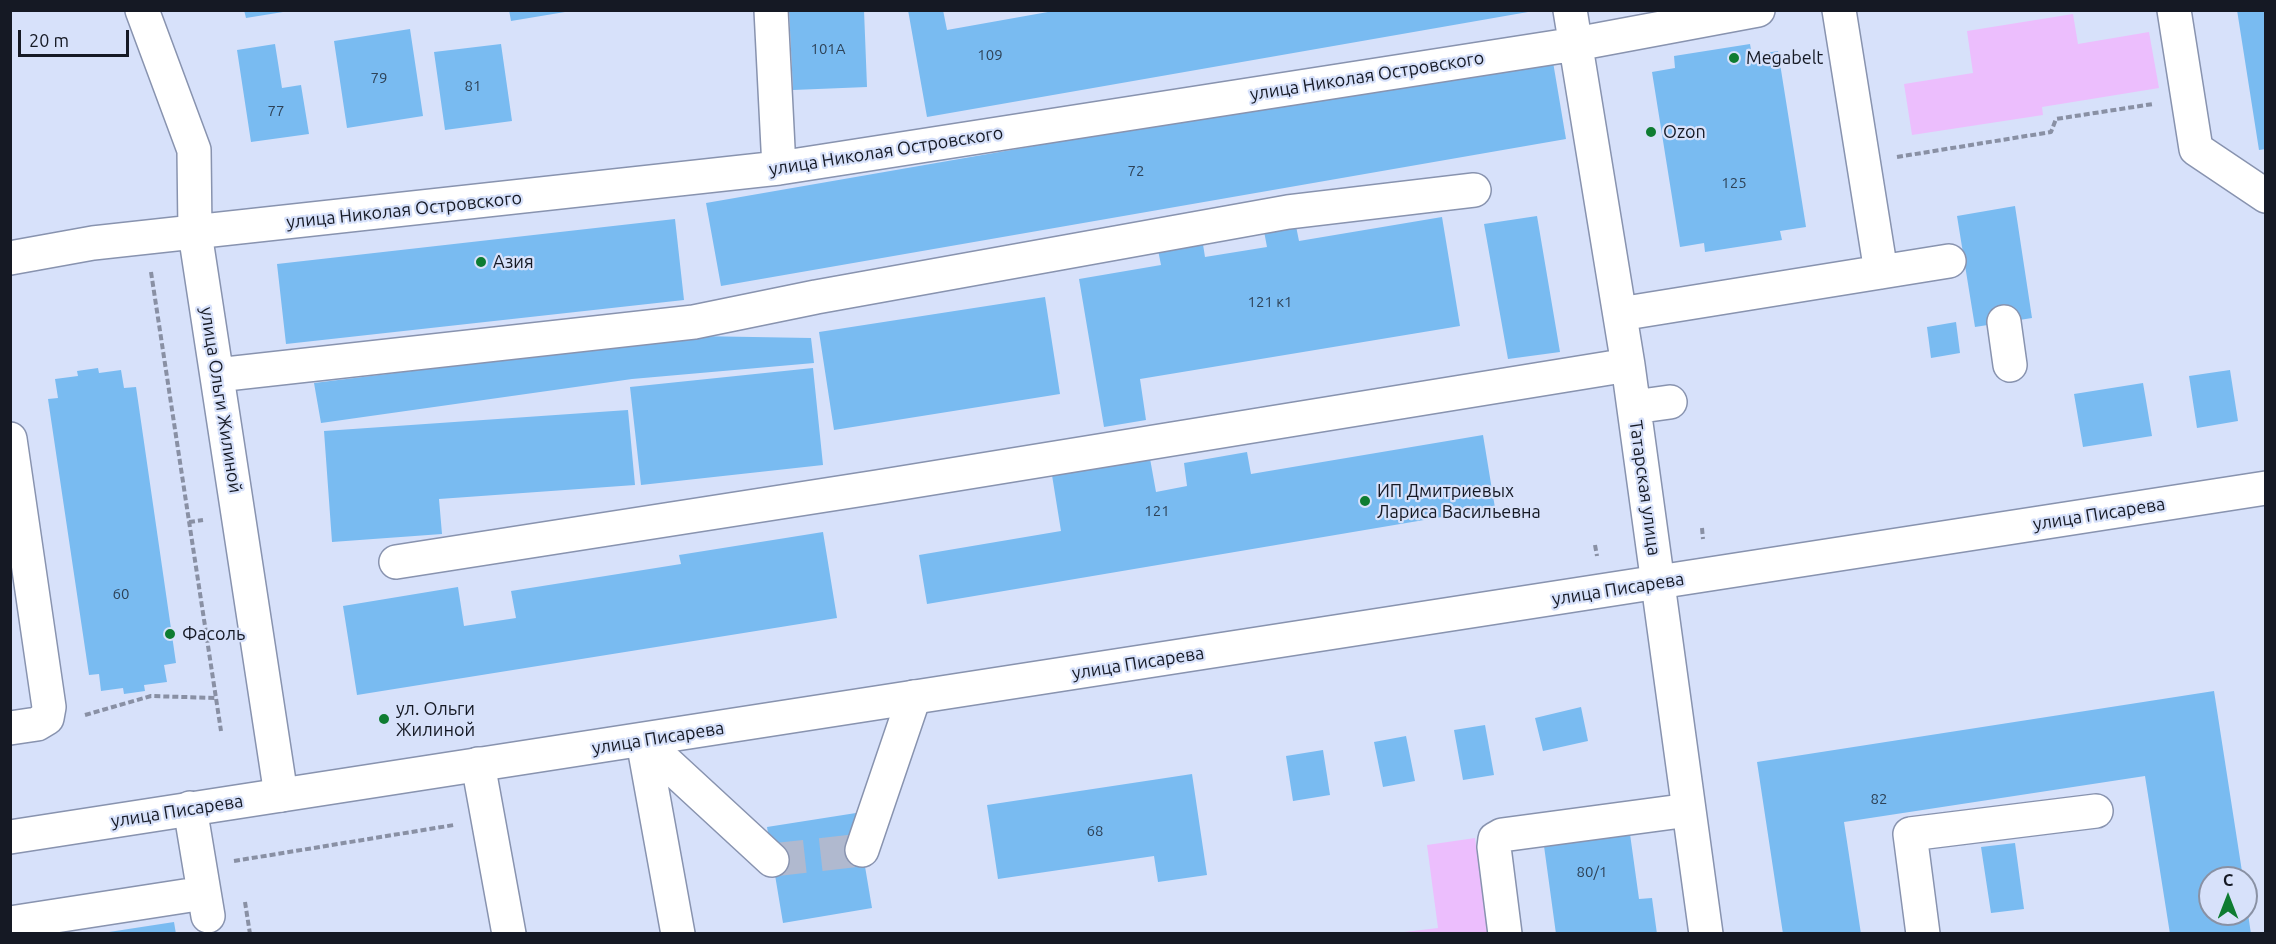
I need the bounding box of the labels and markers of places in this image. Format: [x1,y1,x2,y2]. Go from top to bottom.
place label: Megabelt [1746,47,1823,69]
marker: Megabelt [1727,51,1741,65]
place label: Ozon [1663,121,1706,143]
marker: Ozon [1644,125,1658,139]
place label: Азия [493,251,534,273]
marker: Азия [474,255,488,269]
place label: ИП Дмитриевых Лариса Васильевна [1377,480,1541,522]
marker: ИП Дмитриевых Лариса Васильевна [1358,494,1372,508]
place label: Фасоль [182,623,245,645]
marker: Фасоль [163,627,177,641]
place label: ул. Ольги Жилиной [396,698,475,740]
marker: ул. Ольги Жилиной [377,712,391,726]

